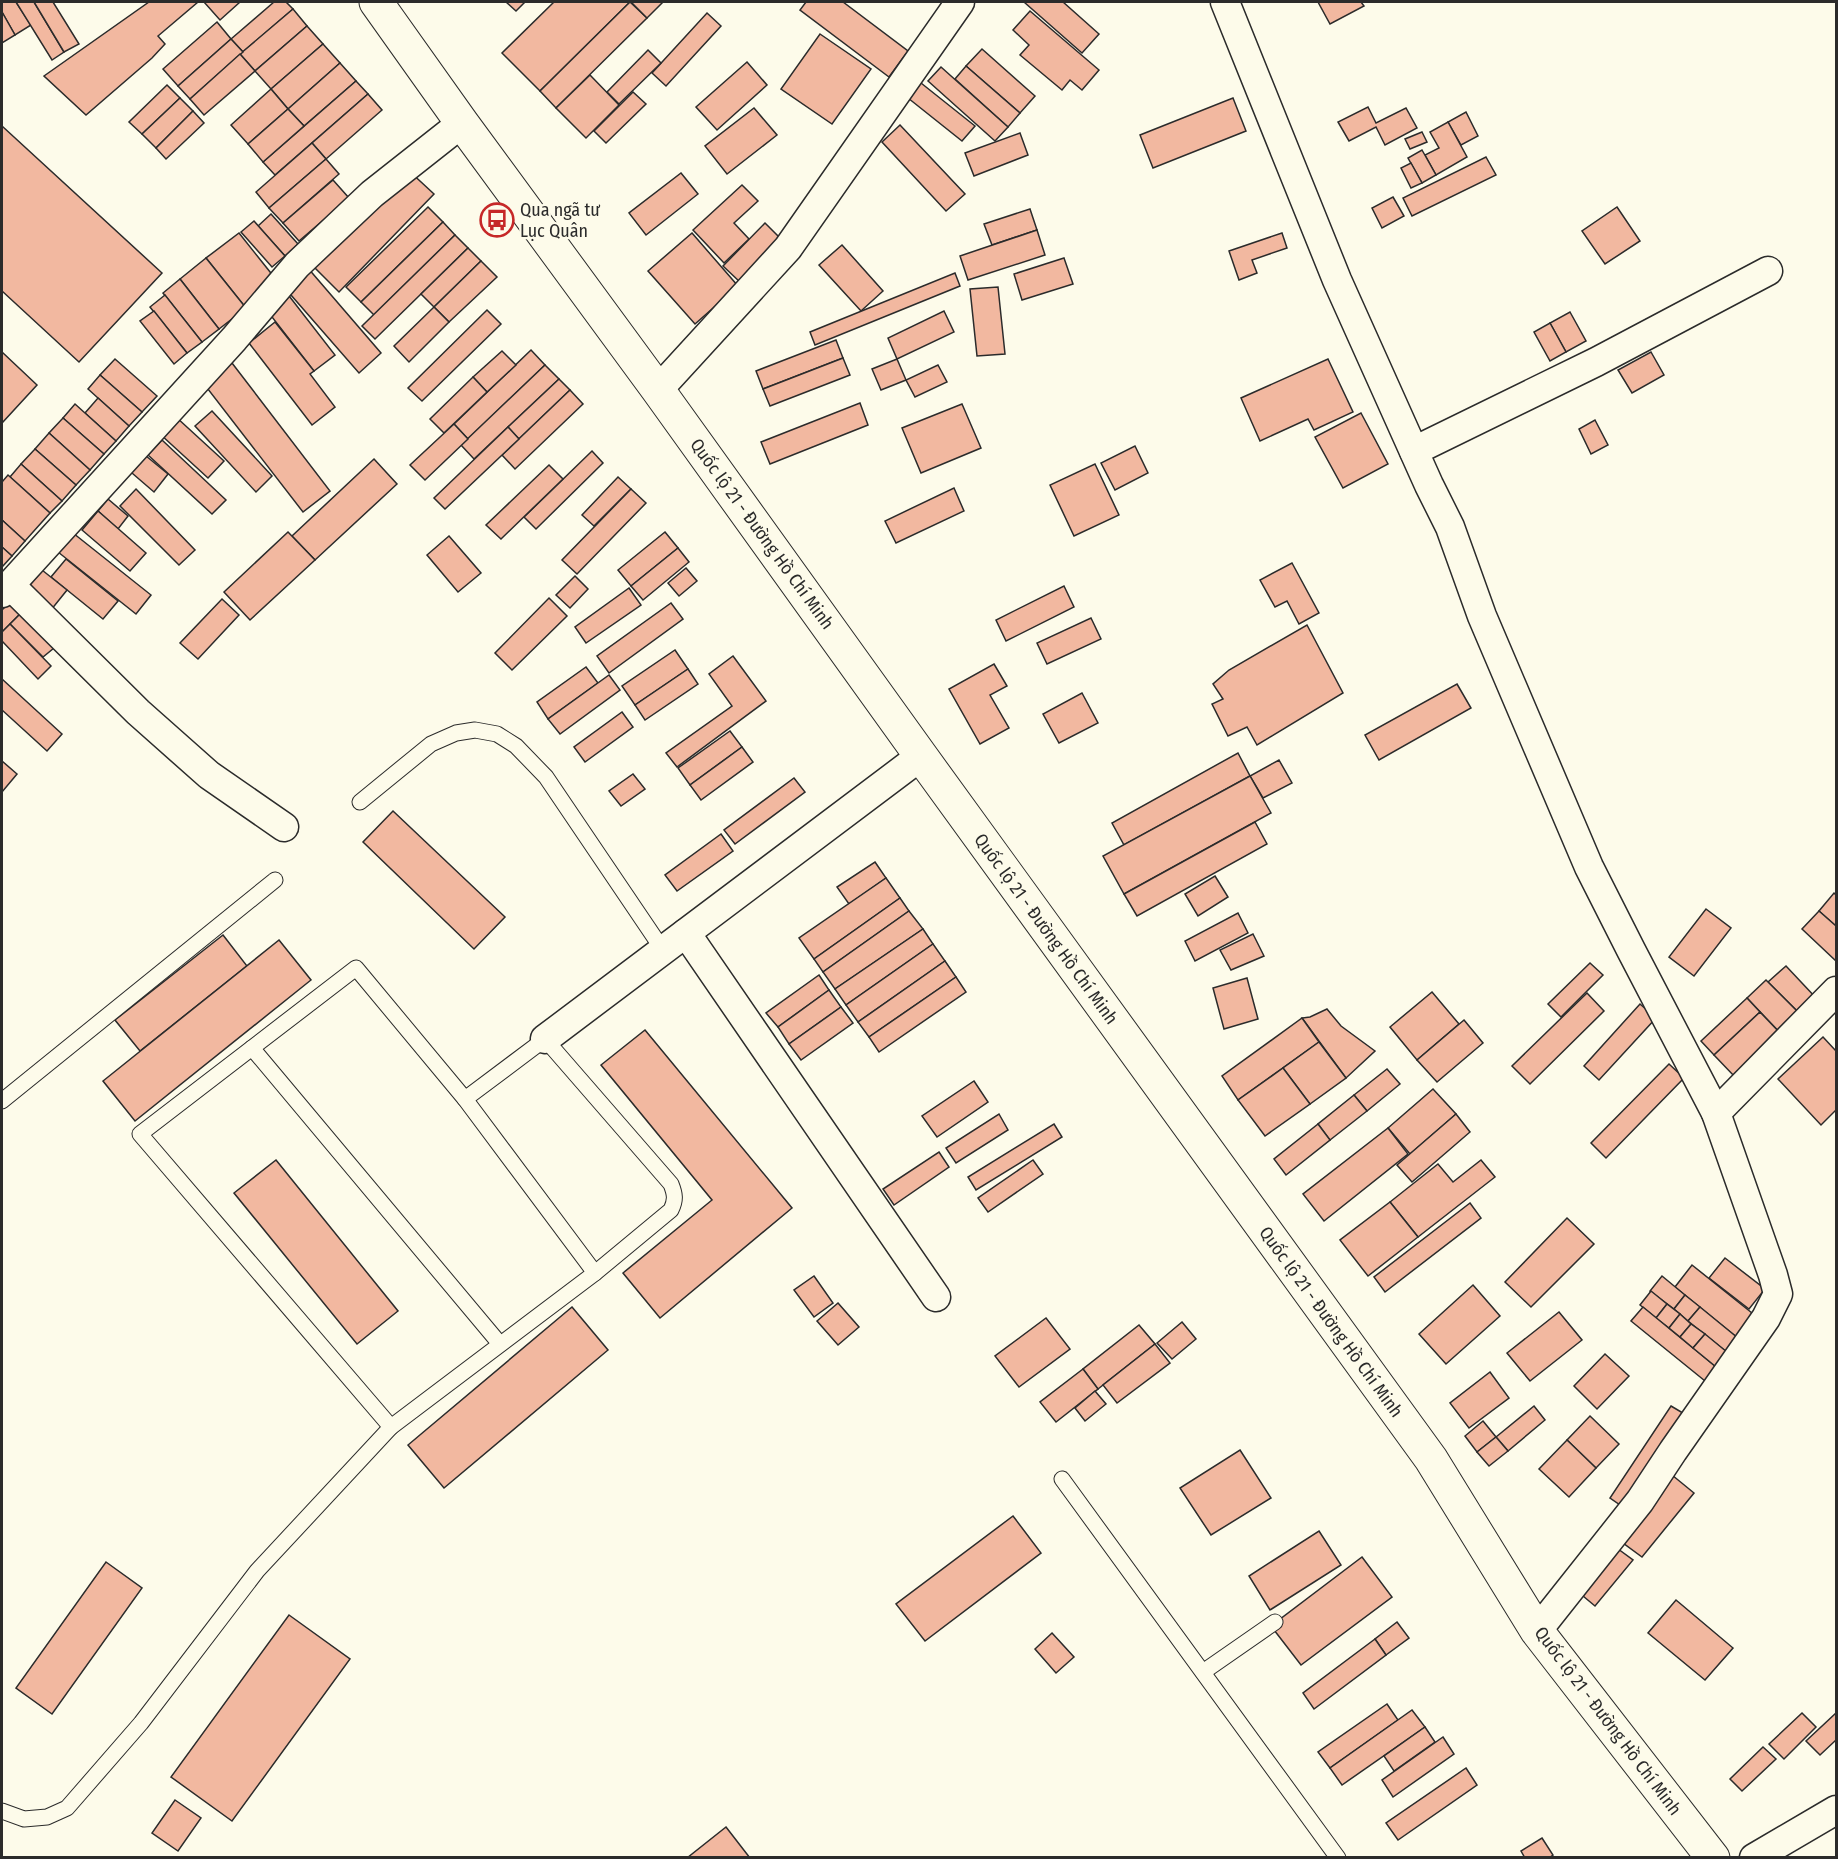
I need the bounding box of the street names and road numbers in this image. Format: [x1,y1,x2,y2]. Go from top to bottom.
street label: Quốc lộ 21 - Đường Hồ Chí Minh [685,434,839,634]
street label: Quốc lộ 21 - Đường Hồ Chí Minh [969,829,1123,1029]
street label: Quốc lộ 21 - Đường Hồ Chí Minh [1254,1222,1408,1422]
street label: Quốc lộ 21 - Đường Hồ Chí Minh [1530,1622,1686,1820]

